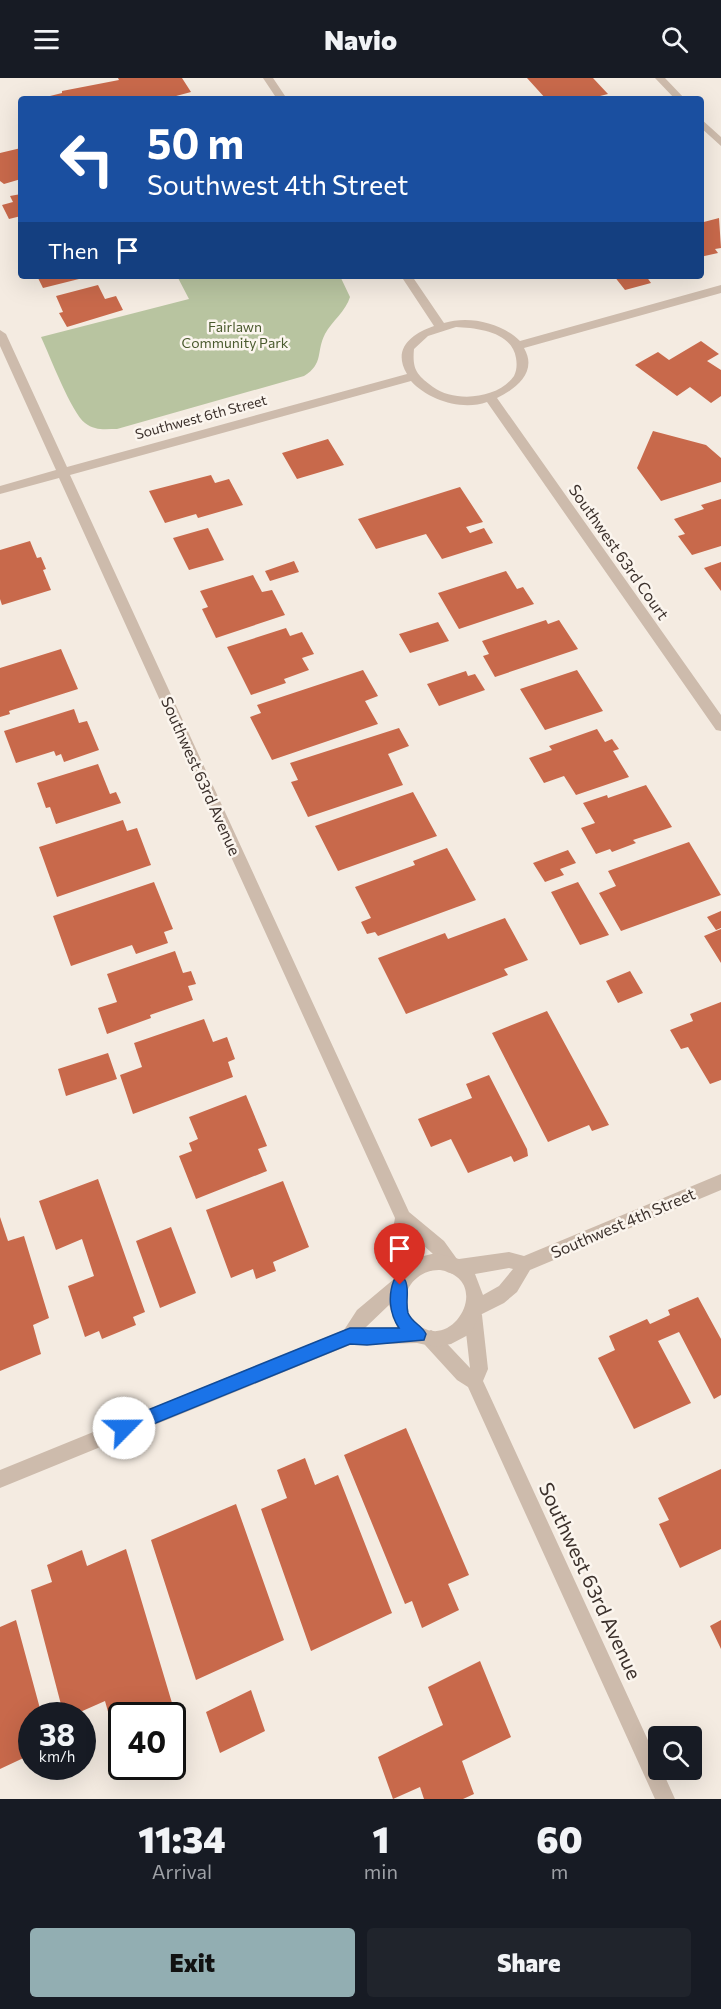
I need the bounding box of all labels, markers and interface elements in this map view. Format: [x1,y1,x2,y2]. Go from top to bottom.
icon: menu [30,23,63,56]
text: Navio [324,23,397,56]
icon: search [658,23,691,56]
text: 50 m [147,116,244,168]
icon: left [48,120,126,198]
text: Southwest 4th Street [147,168,408,201]
icon: arrive [111,234,144,267]
text: Then [48,237,99,264]
park label: Fairlawn Community Park [182,318,289,351]
street label: Southwest 6th Street [133,391,269,442]
street label: Southwest 63rd Court [565,480,674,623]
street label: Southwest 63rd Avenue [158,693,245,858]
street label: Southwest 4th Street [548,1183,698,1262]
pin [374,1223,425,1285]
icon: arrive [383,1232,416,1265]
position arrow [92,1396,156,1460]
street label: Southwest 63rd Avenue [535,1478,647,1683]
speed limit sign: 40 [108,1702,186,1780]
text: 38 [39,1715,75,1752]
map controls [648,1726,702,1780]
button: search [648,1726,702,1780]
text: km/h [39,1747,75,1765]
text: 11:34 [138,1816,226,1860]
text: 1 [372,1816,389,1860]
text: 60 [536,1816,583,1860]
text: Arrival [152,1859,212,1883]
text: min [364,1859,398,1883]
text: m [551,1859,568,1883]
button: Exit [30,1928,355,1997]
button: Share [367,1928,691,1997]

